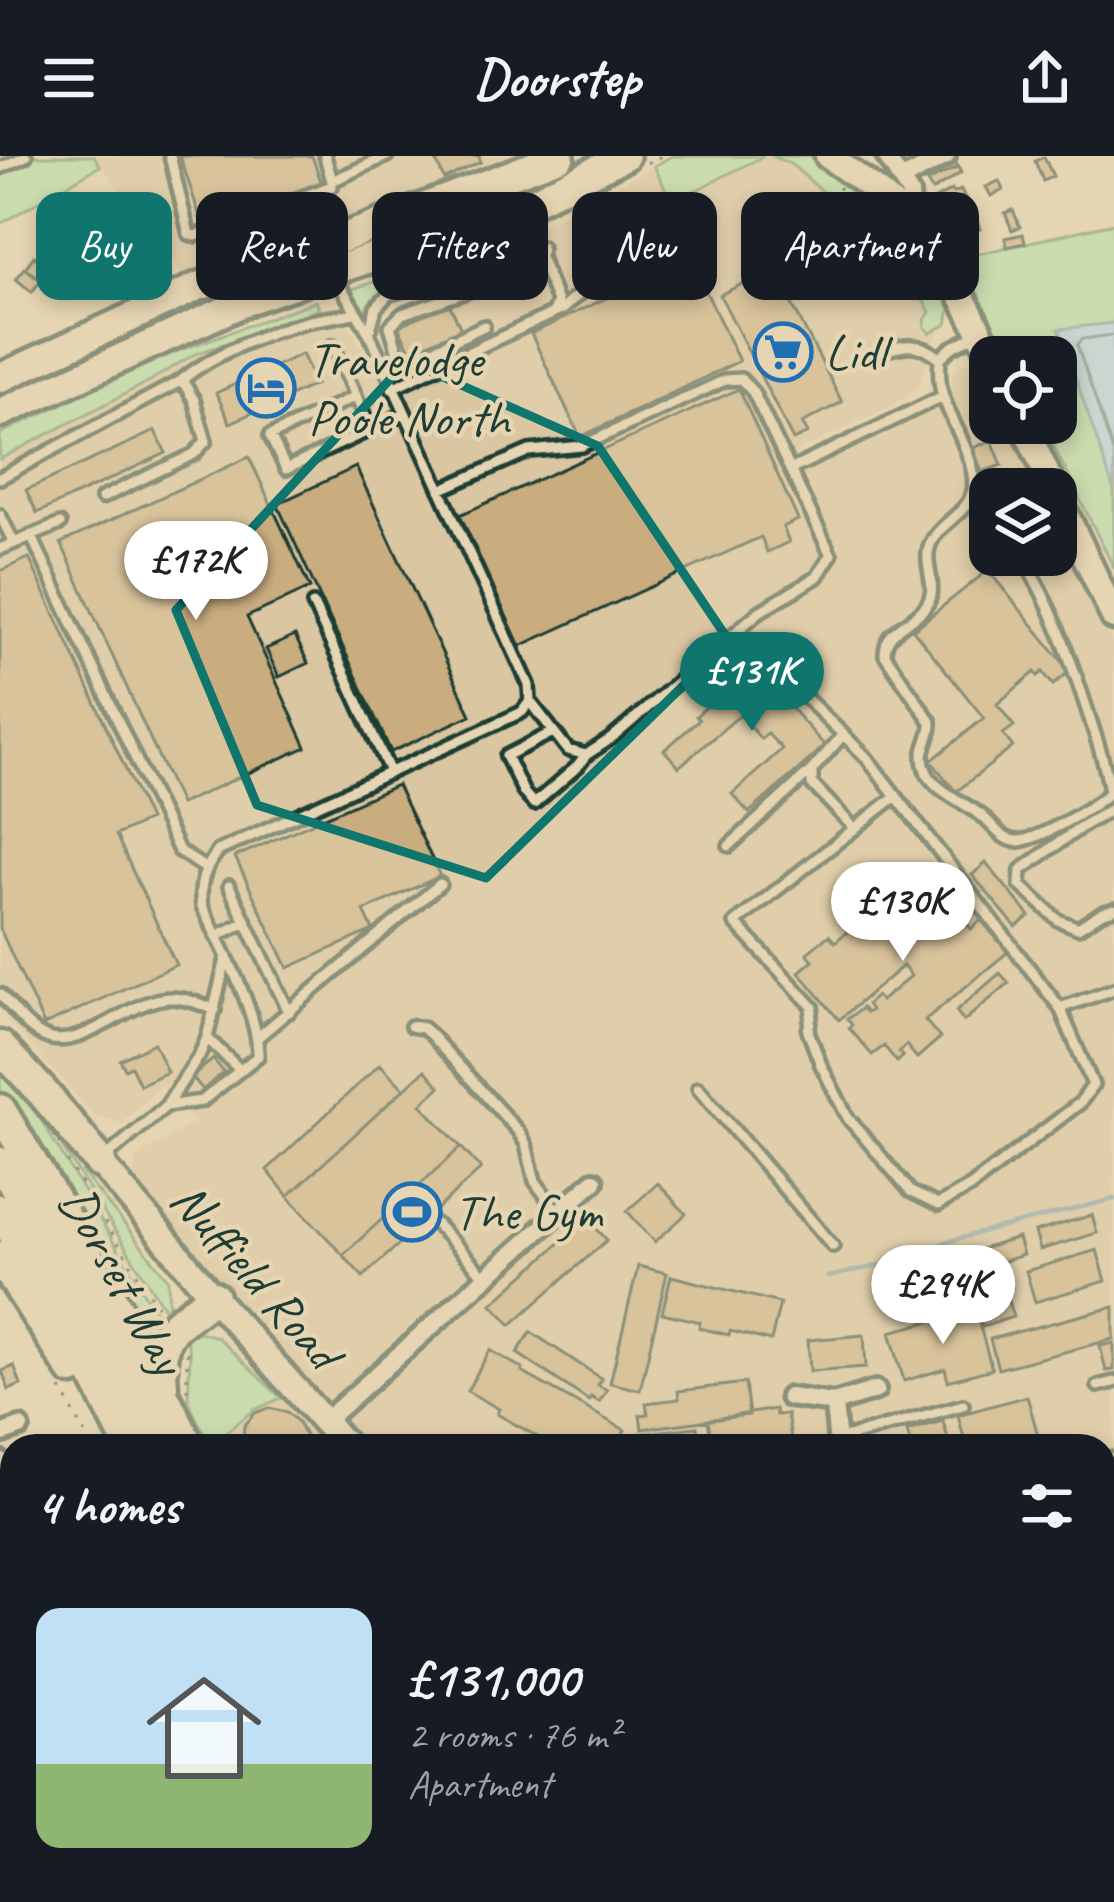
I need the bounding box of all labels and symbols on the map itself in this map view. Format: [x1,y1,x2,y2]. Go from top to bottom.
place label: Lidl [825,320,894,384]
supermarket icon: Lidl [752,321,814,383]
place label: Travelodge Poole North [308,327,512,450]
hotel icon: Travelodge Poole North [235,357,297,419]
pin: £172K [112,521,280,623]
pin: £131K [668,632,836,734]
pin: £130K [819,862,987,964]
street label: Nuffield Road [157,1168,359,1387]
street label: Dorset Way [45,1175,202,1388]
place label: The Gym [454,1180,604,1244]
sports icon: The Gym [381,1181,443,1243]
pin: £294K [859,1245,1027,1347]

